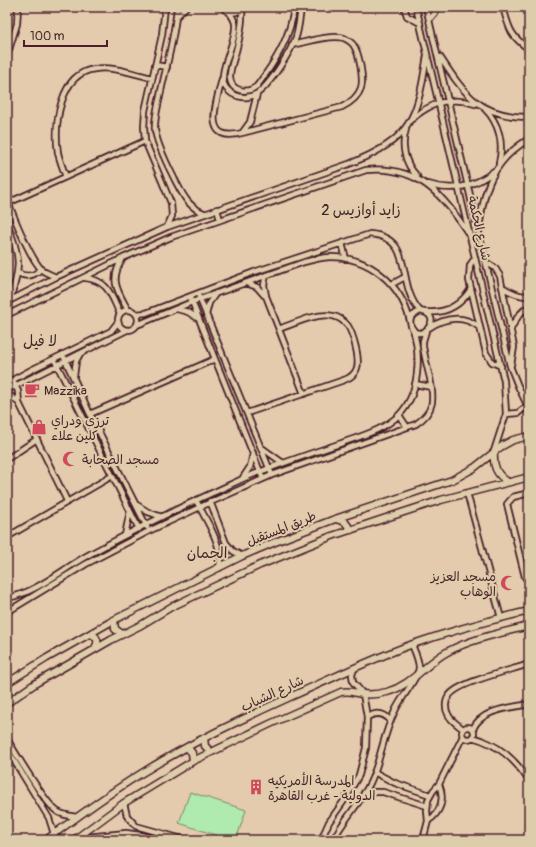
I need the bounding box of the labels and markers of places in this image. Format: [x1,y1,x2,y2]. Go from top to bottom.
cafe icon: Mazzika [23,381,41,399]
place label: Mazzika [44,383,87,399]
place label: ترزي ودراي كلين علاء [51,413,109,444]
shop icon: ترزي ودراي كلين علاء [30,418,48,436]
mosque icon: مسجد الصحابة [61,450,79,468]
place label: مسجد الصحابة [82,452,159,468]
place label: مسجد العزيز الوهاب [430,569,496,600]
mosque icon: مسجد العزيز الوهاب [499,574,517,592]
place label: المدرسة الأمريكيه الدولية - غرب القاهرة [268,772,375,804]
building icon: المدرسة الأمريكيه الدولية - غرب القاهرة [247,778,265,796]

